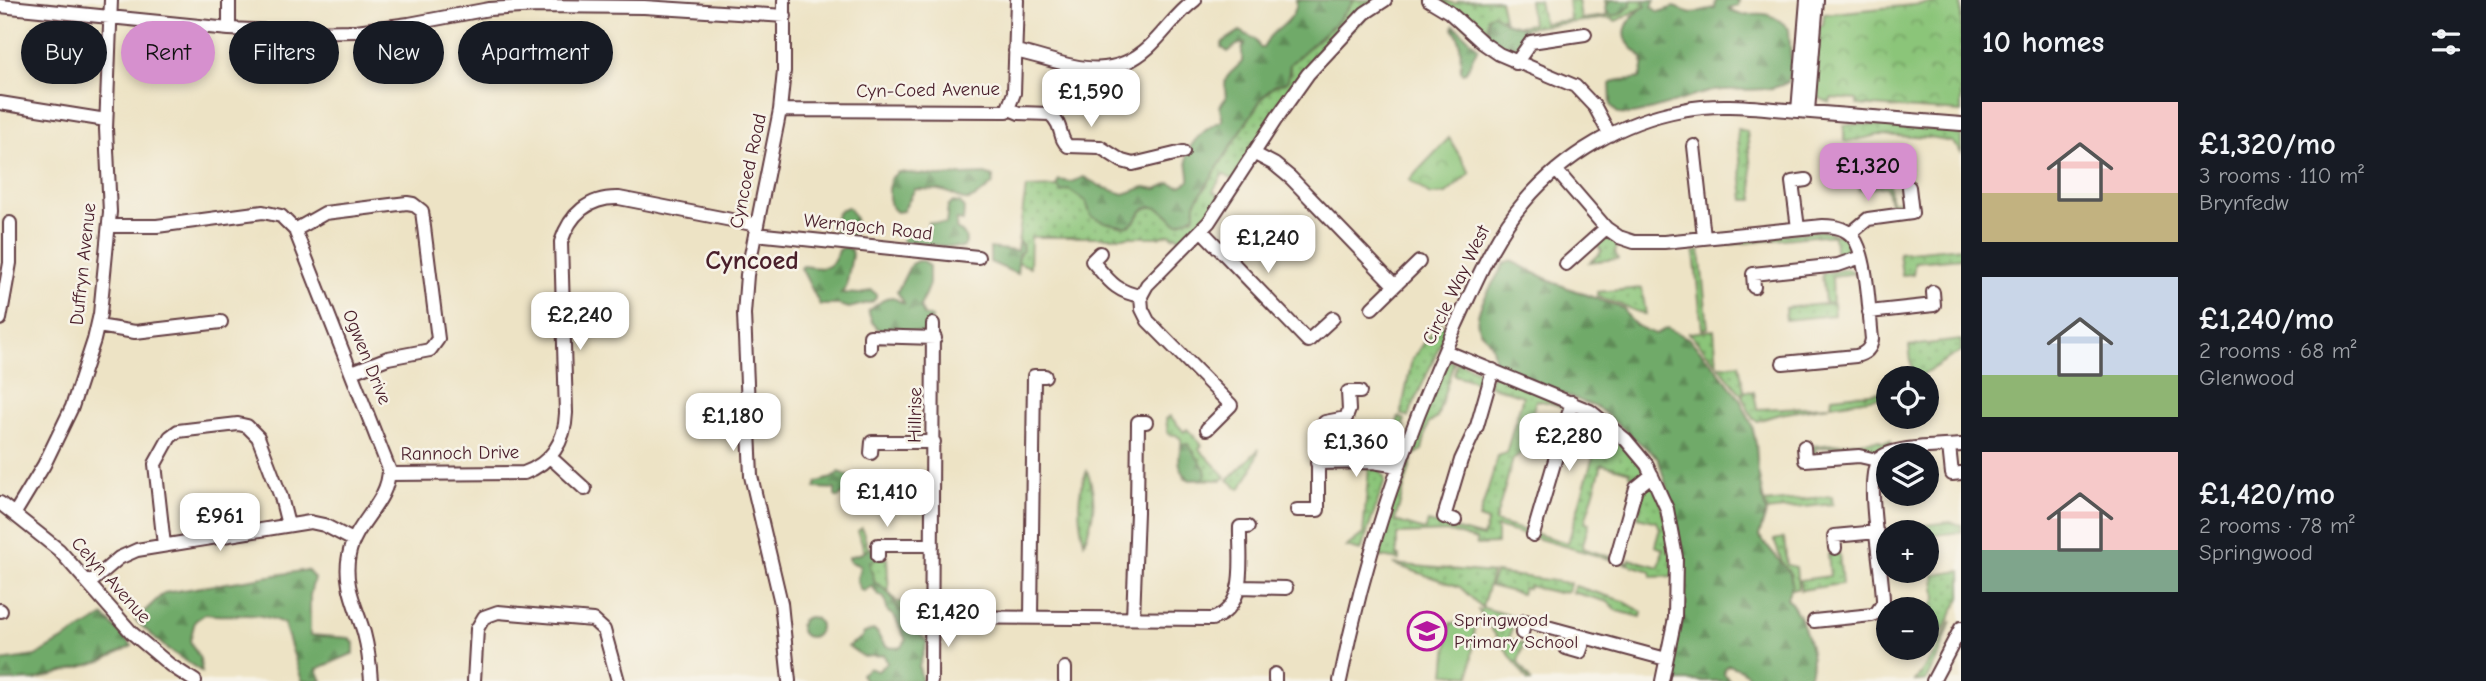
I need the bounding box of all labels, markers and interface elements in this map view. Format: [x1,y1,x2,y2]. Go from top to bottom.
chip: Buy [21,21,107,84]
chip: Rent [121,21,215,84]
chip: Filters [229,21,339,84]
chip: New [353,21,444,84]
chip: Apartment [458,21,613,84]
icon: filters [2427,23,2465,61]
text: 10 homes [1982,25,2104,60]
pin: £1,590 [1034,69,1148,129]
street label: Cyn-Coed Avenue [856,78,1000,102]
text: £1,590 [1058,78,1124,105]
street label: Cyncoed Road [725,112,771,230]
text: £1,320/mo [2199,127,2336,162]
icon: home [2038,130,2122,214]
pin: £1,320 [1811,144,1925,203]
text: £1,320 [1836,152,1900,179]
text: 3 rooms · 110 m² [2199,162,2364,189]
text: Brynfedw [2199,189,2289,216]
street label: Duffryn Avenue [66,202,100,326]
street label: Werngoch Road [802,209,934,245]
pin: £1,240 [1211,216,1325,275]
street label: Circle Way West [1418,221,1495,348]
text: £1,240 [1236,224,1300,251]
district label: Cyncoed [705,246,799,276]
pin: £2,240 [523,292,637,352]
text: £2,240 [547,301,613,328]
text: £1,240/mo [2199,302,2334,337]
icon: home [2038,305,2122,389]
street label: Ogwen Drive [338,306,396,408]
text: 2 rooms · 68 m² [2199,337,2357,364]
text: Glenwood [2199,364,2295,391]
map controls [1876,366,1939,660]
button: locate [1876,366,1939,429]
street label: Hillrise [904,387,926,443]
pin: £1,180 [676,393,790,453]
text: £1,180 [702,402,764,429]
pin: £2,280 [1512,414,1626,473]
pin: £1,360 [1299,420,1413,479]
text: £2,280 [1535,422,1603,449]
text: £1,360 [1323,428,1389,455]
street label: Rannoch Drive [401,441,519,465]
button: layers [1876,443,1939,506]
pin: £1,410 [830,470,944,529]
text: £1,420/mo [2199,477,2335,512]
text: £1,410 [856,478,918,505]
icon: home [2038,480,2122,564]
pin: £961 [179,494,261,553]
text: £961 [196,502,244,529]
text: 2 rooms · 78 m² [2199,512,2355,539]
button: + [1876,520,1939,583]
street label: Celyn Avenue [67,532,155,628]
text: Springwood [2199,539,2313,566]
pin: £1,420 [891,590,1005,649]
button: − [1876,597,1939,660]
text: £1,420 [916,598,980,625]
place label: Springwood Primary School [1454,609,1579,653]
school or university icon: Springwood Primary School [1406,610,1448,652]

